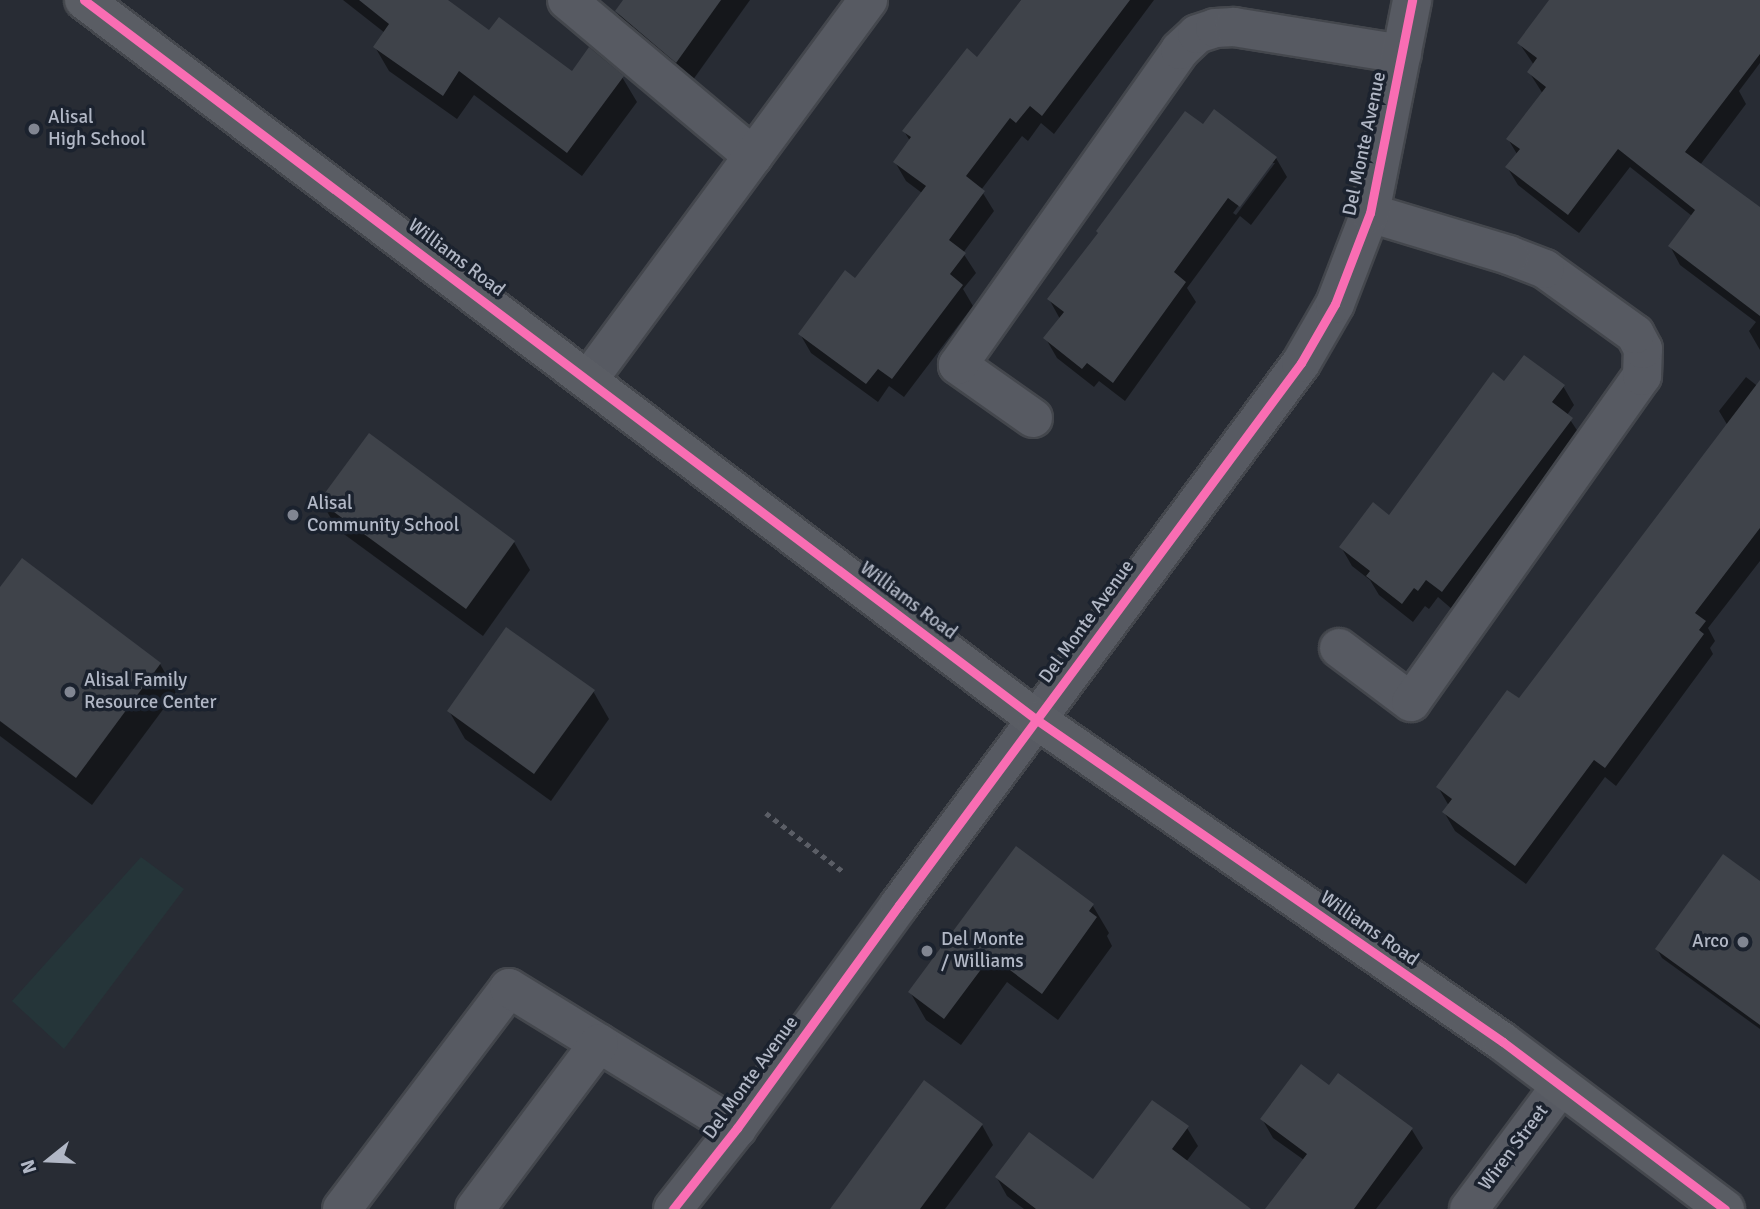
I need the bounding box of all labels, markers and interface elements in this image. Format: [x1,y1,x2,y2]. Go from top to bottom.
street label: Del Monte Avenue [1339,70,1391,218]
place label: Alisal High School [48,107,146,151]
marker: Alisal High School [26,121,42,137]
street label: Williams Road [403,214,509,302]
place label: Alisal Community School [307,493,459,537]
marker: Alisal Community School [285,507,301,523]
street label: Del Monte Avenue [1035,556,1139,688]
street label: Williams Road [855,557,961,645]
place label: Alisal Family Resource Center [84,670,217,714]
marker: Alisal Family Resource Center [62,684,78,700]
street label: Williams Road [1315,887,1423,971]
place label: Del Monte / Williams [941,929,1024,973]
place label: Arco [1692,931,1729,953]
marker: Arco [1735,934,1751,950]
marker: Del Monte / Williams [919,943,935,959]
street label: Del Monte Avenue [699,1012,803,1144]
street label: Wiren Street [1474,1101,1554,1195]
north arrow [14,1125,84,1195]
text: N [16,1156,42,1176]

